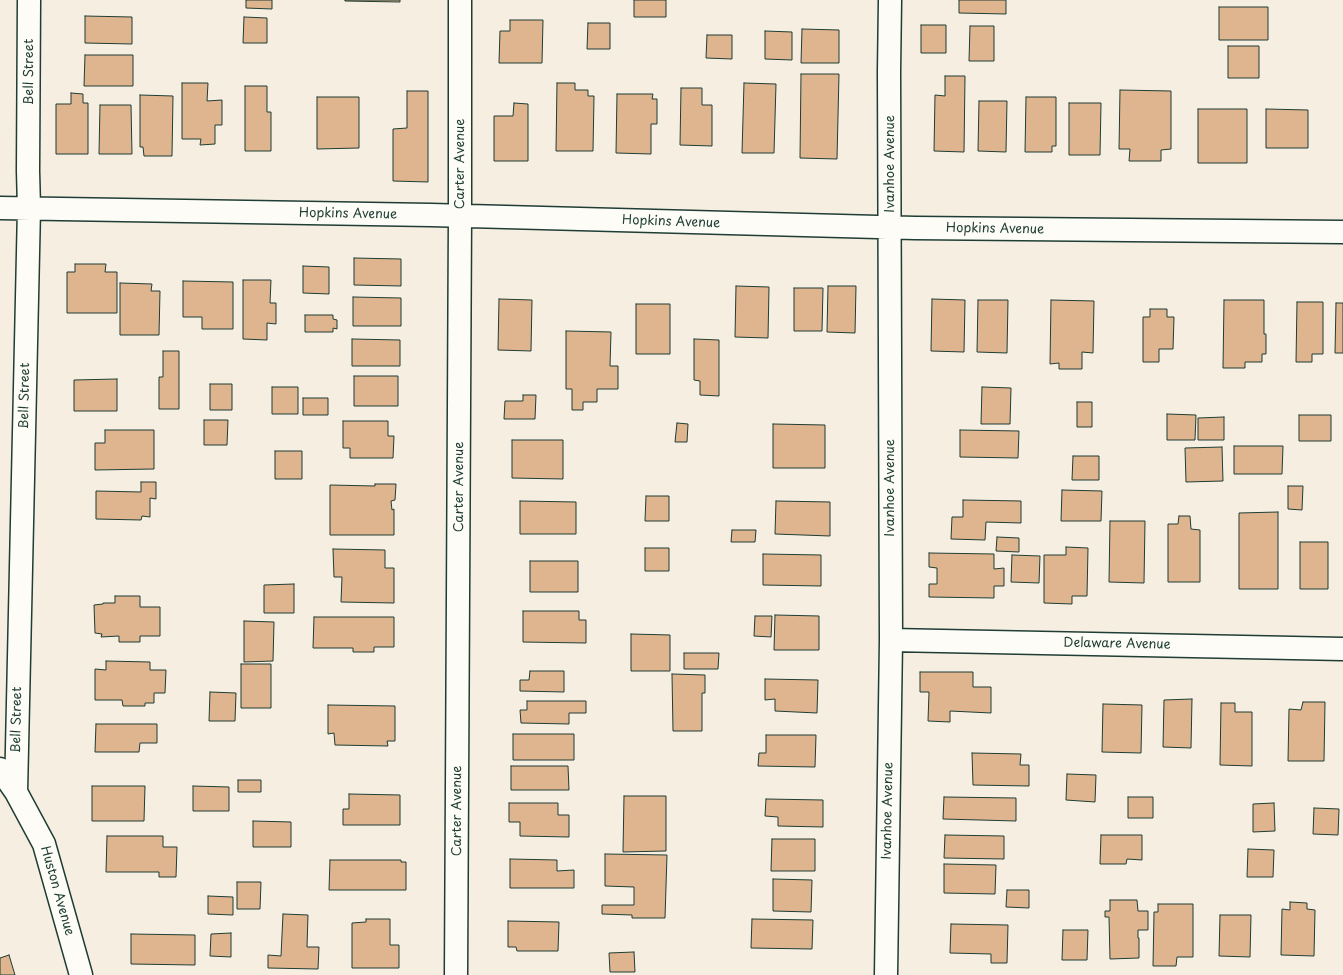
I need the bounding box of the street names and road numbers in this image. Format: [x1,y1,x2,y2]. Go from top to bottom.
street label: Bell Street [21,39,37,105]
street label: Ivanhoe Avenue [882,115,898,213]
street label: Carter Avenue [452,119,468,209]
street label: Hopkins Avenue [299,205,397,223]
street label: Hopkins Avenue [622,212,720,232]
street label: Hopkins Avenue [946,220,1044,238]
street label: Bell Street [17,363,33,429]
street label: Ivanhoe Avenue [882,439,898,537]
street label: Carter Avenue [451,442,467,532]
street label: Delaware Avenue [1063,635,1171,653]
street label: Bell Street [9,687,25,753]
street label: Ivanhoe Avenue [879,762,897,860]
street label: Carter Avenue [449,766,465,856]
street label: Huston Avenue [37,844,77,938]

